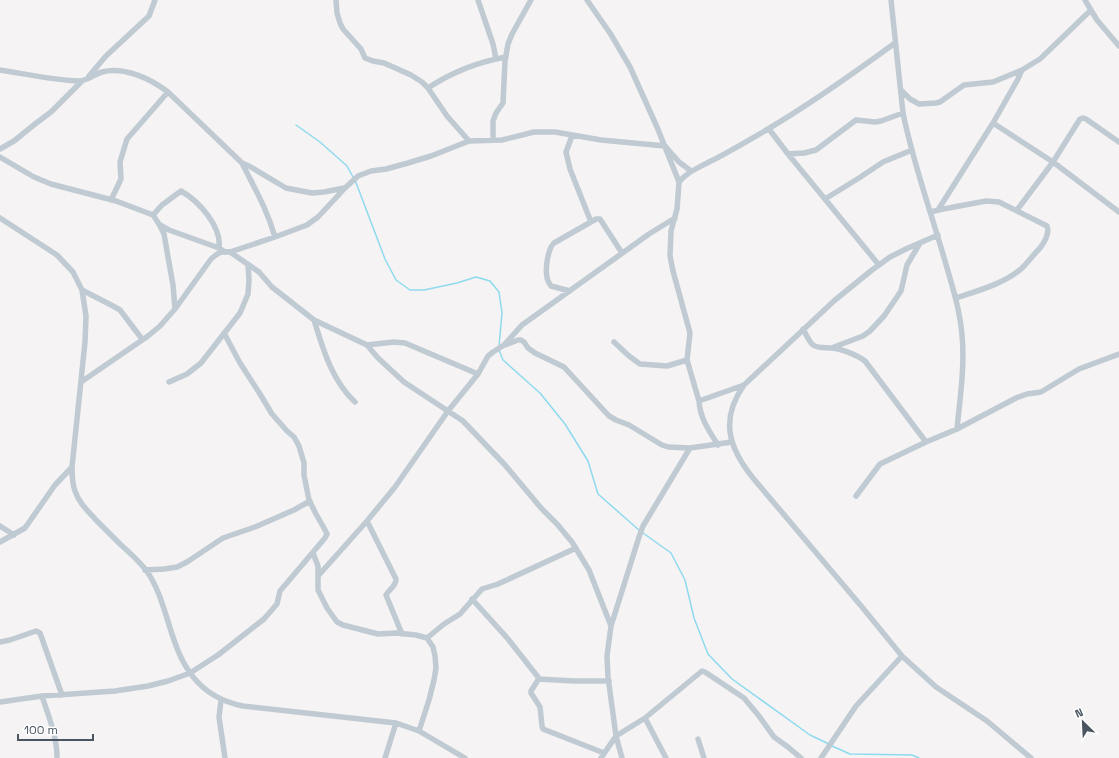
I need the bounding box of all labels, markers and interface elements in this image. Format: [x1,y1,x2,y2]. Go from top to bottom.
north arrow [1063,702,1103,742]
text: N [1073,705,1085,721]
scale bar [18,716,93,742]
text: 100 m [24,722,58,738]

